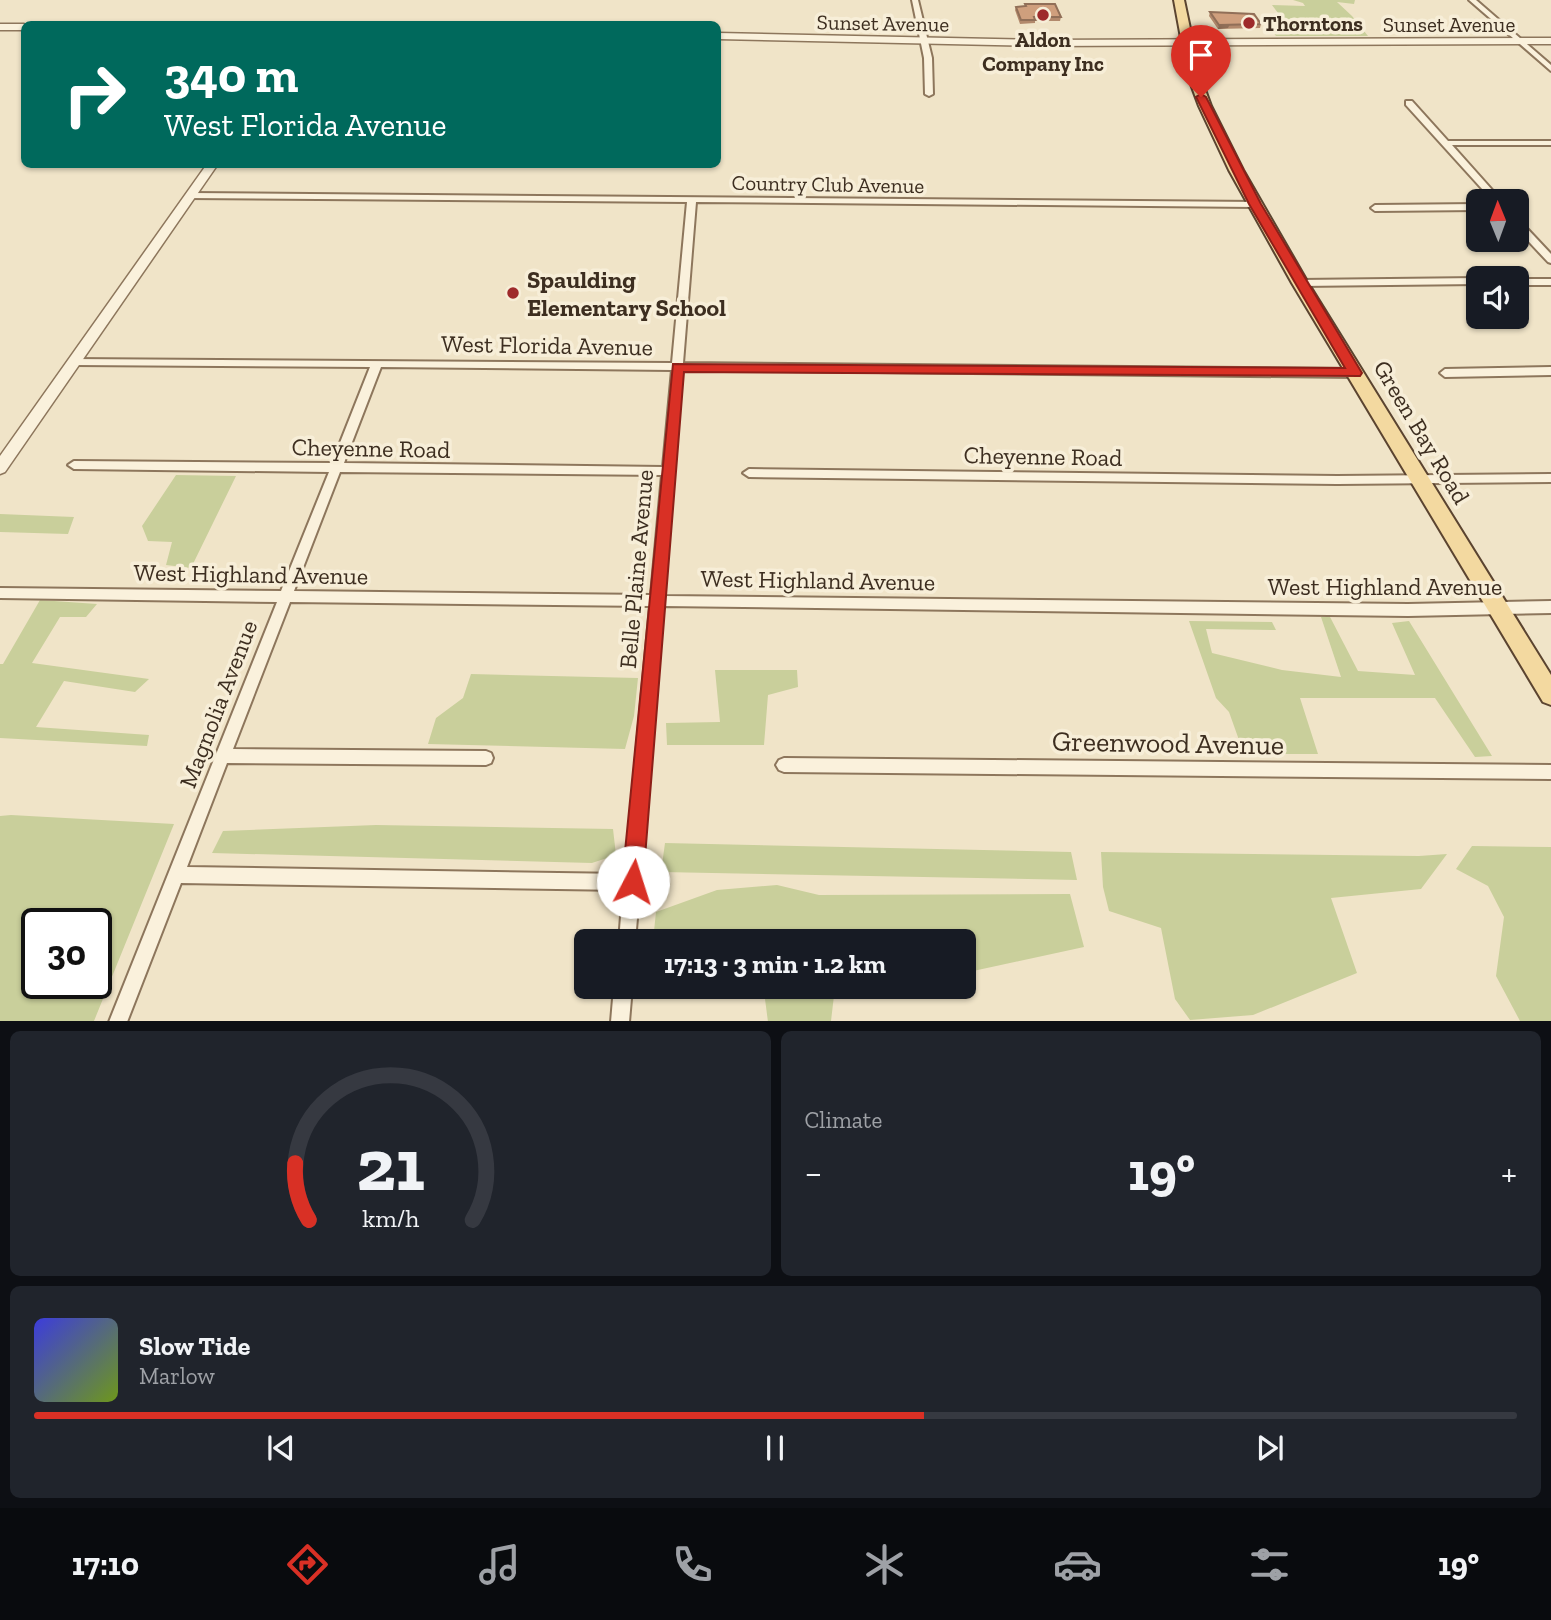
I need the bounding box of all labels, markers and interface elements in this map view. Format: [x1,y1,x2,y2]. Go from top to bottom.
marker: Aldon Company Inc [1035,7,1051,23]
street label: Sunset Avenue [817,9,950,37]
place label: Thorntons [1263,11,1363,36]
street label: Sunset Avenue [1383,12,1515,37]
marker: Thorntons [1241,15,1257,31]
pin [1171,25,1231,97]
place label: Aldon Company Inc [982,27,1104,76]
icon: arrive [1182,36,1220,74]
text: 340 m [164,46,298,105]
icon: right [49,49,140,140]
text: West Florida Avenue [164,106,447,144]
street label: Country Club Avenue [732,170,925,198]
north arrow [1466,189,1530,252]
map controls [1466,189,1529,329]
place label: Spaulding Elementary School [527,265,726,322]
button: sound [1466,266,1529,329]
marker: Spaulding Elementary School [505,285,521,301]
street label: West Florida Avenue [441,329,653,361]
street label: Green Bay Road [1368,355,1476,509]
street label: Cheyenne Road [291,432,451,464]
street label: Cheyenne Road [963,440,1123,472]
street label: Belle Plaine Avenue [613,468,659,670]
street label: West Highland Avenue [133,557,369,591]
street label: West Highland Avenue [700,563,936,597]
street label: West Highland Avenue [1268,572,1502,601]
street label: Magnolia Avenue [173,616,263,792]
street label: Greenwood Avenue [1052,724,1284,762]
position arrow [596,845,670,919]
speed limit sign: 30 [21,908,112,999]
text: 17:13 · 3 min · 1.2 km [664,948,886,980]
text: Climate [805,1106,882,1134]
text: 21 [356,1121,425,1209]
text: 19° [1128,1141,1195,1203]
text: − [805,1150,822,1196]
text: + [1501,1150,1517,1196]
text: km/h [362,1202,419,1232]
text: Slow Tide [139,1330,250,1362]
text: Marlow [139,1362,215,1390]
icon: previous [262,1429,300,1467]
icon: pause [756,1429,794,1467]
icon: next [1251,1429,1289,1467]
icon: directions [283,1540,332,1589]
icon: music [475,1540,524,1589]
icon: phone [668,1540,717,1589]
icon: climate [860,1540,909,1589]
icon: car [1053,1540,1102,1589]
icon: filters [1245,1540,1294,1589]
text: 17:10 [72,1545,139,1583]
text: 19° [1438,1545,1479,1583]

